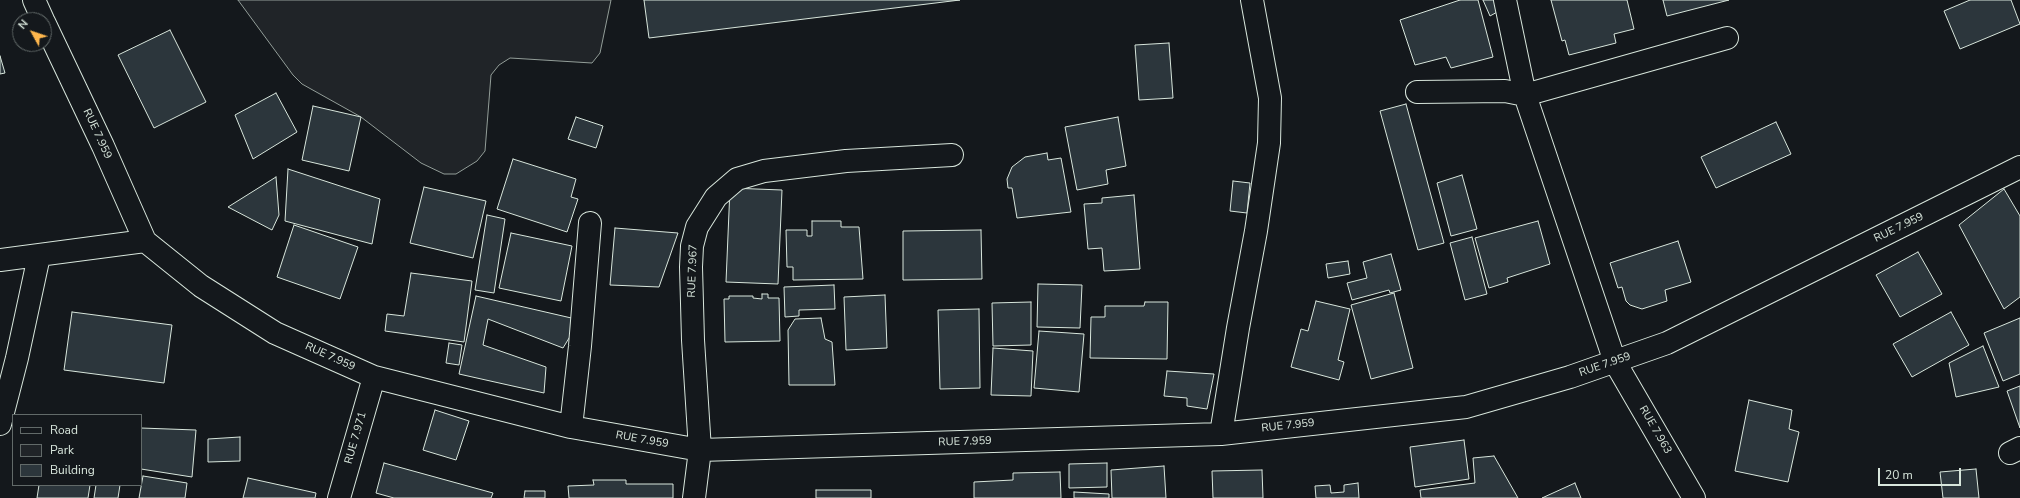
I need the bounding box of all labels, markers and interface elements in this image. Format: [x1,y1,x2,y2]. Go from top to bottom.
north arrow [12,12,52,52]
text: N [15,17,32,33]
street label: RUE 7.959 [80,107,114,161]
street label: RUE 7.959 [1872,210,1926,246]
street label: RUE 7.967 [685,244,701,298]
street label: RUE 7.959 [303,340,357,374]
street label: RUE 7.959 [1578,350,1632,380]
street label: RUE 7.963 [1636,404,1674,456]
street label: RUE 7.971 [342,410,370,466]
legend [12,414,142,486]
street label: RUE 7.959 [1261,417,1315,435]
text: Road [50,422,78,438]
street label: RUE 7.959 [615,429,669,451]
street label: RUE 7.959 [938,434,992,450]
text: Park [50,442,74,458]
scale bar [1880,460,1963,486]
text: Building [50,462,95,478]
text: 20 m [1885,467,1913,483]

